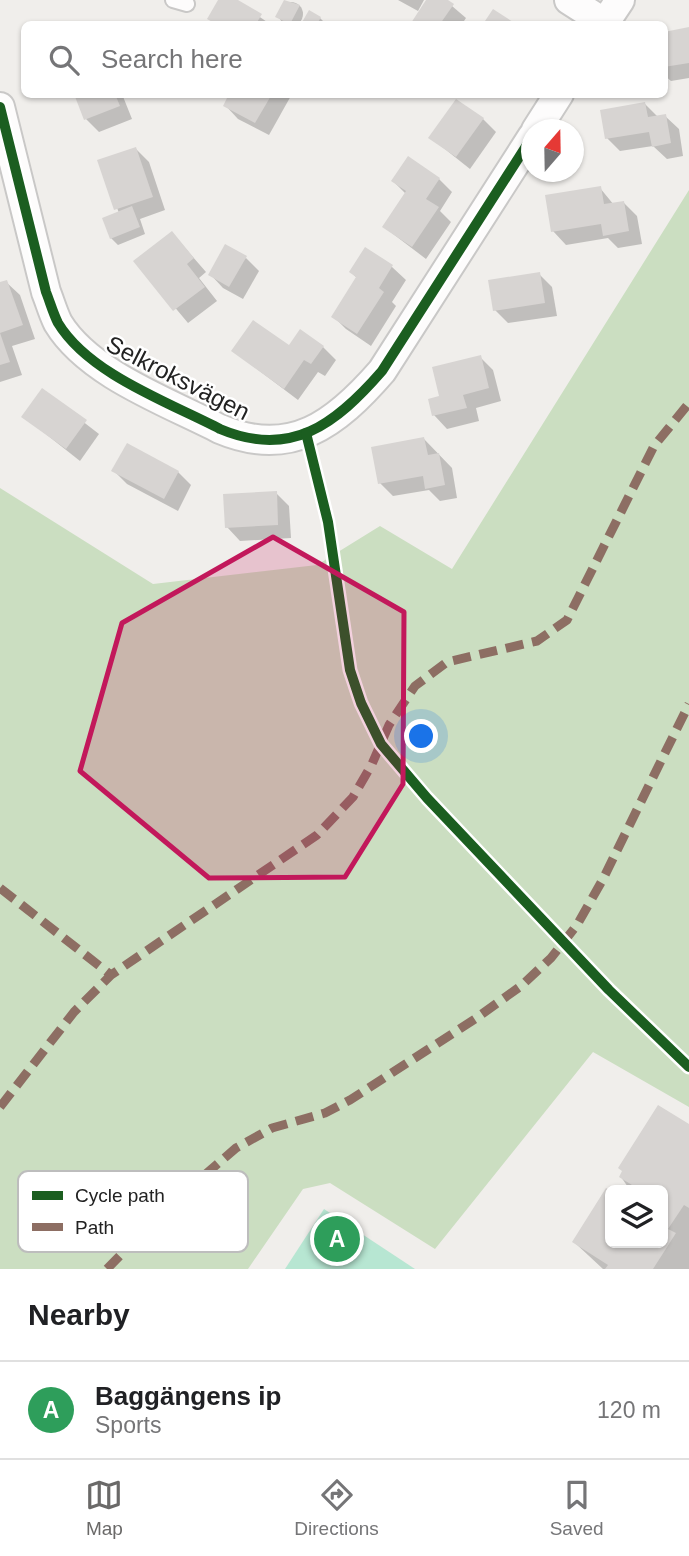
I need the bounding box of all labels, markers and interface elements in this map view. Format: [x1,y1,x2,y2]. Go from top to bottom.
search box [21,21,668,98]
icon: search [45,41,83,79]
text: Search here [101,44,243,74]
north arrow [521,119,584,182]
street label: Selkroksvägen [102,330,254,425]
your location [404,719,438,753]
legend [18,1171,248,1252]
text: Cycle path [75,1185,165,1206]
map controls [605,1185,668,1248]
button: layers [605,1185,668,1248]
pin: A [314,1213,360,1265]
text: Path [75,1217,114,1238]
text: Nearby [28,1298,130,1331]
text: Baggängens ip [95,1381,281,1411]
text: A [43,1397,59,1423]
text: 120 m [597,1397,661,1423]
text: Sports [95,1412,161,1438]
tab: Map [85,1476,123,1540]
tab: Directions [294,1476,379,1540]
tab: Saved [550,1476,604,1540]

